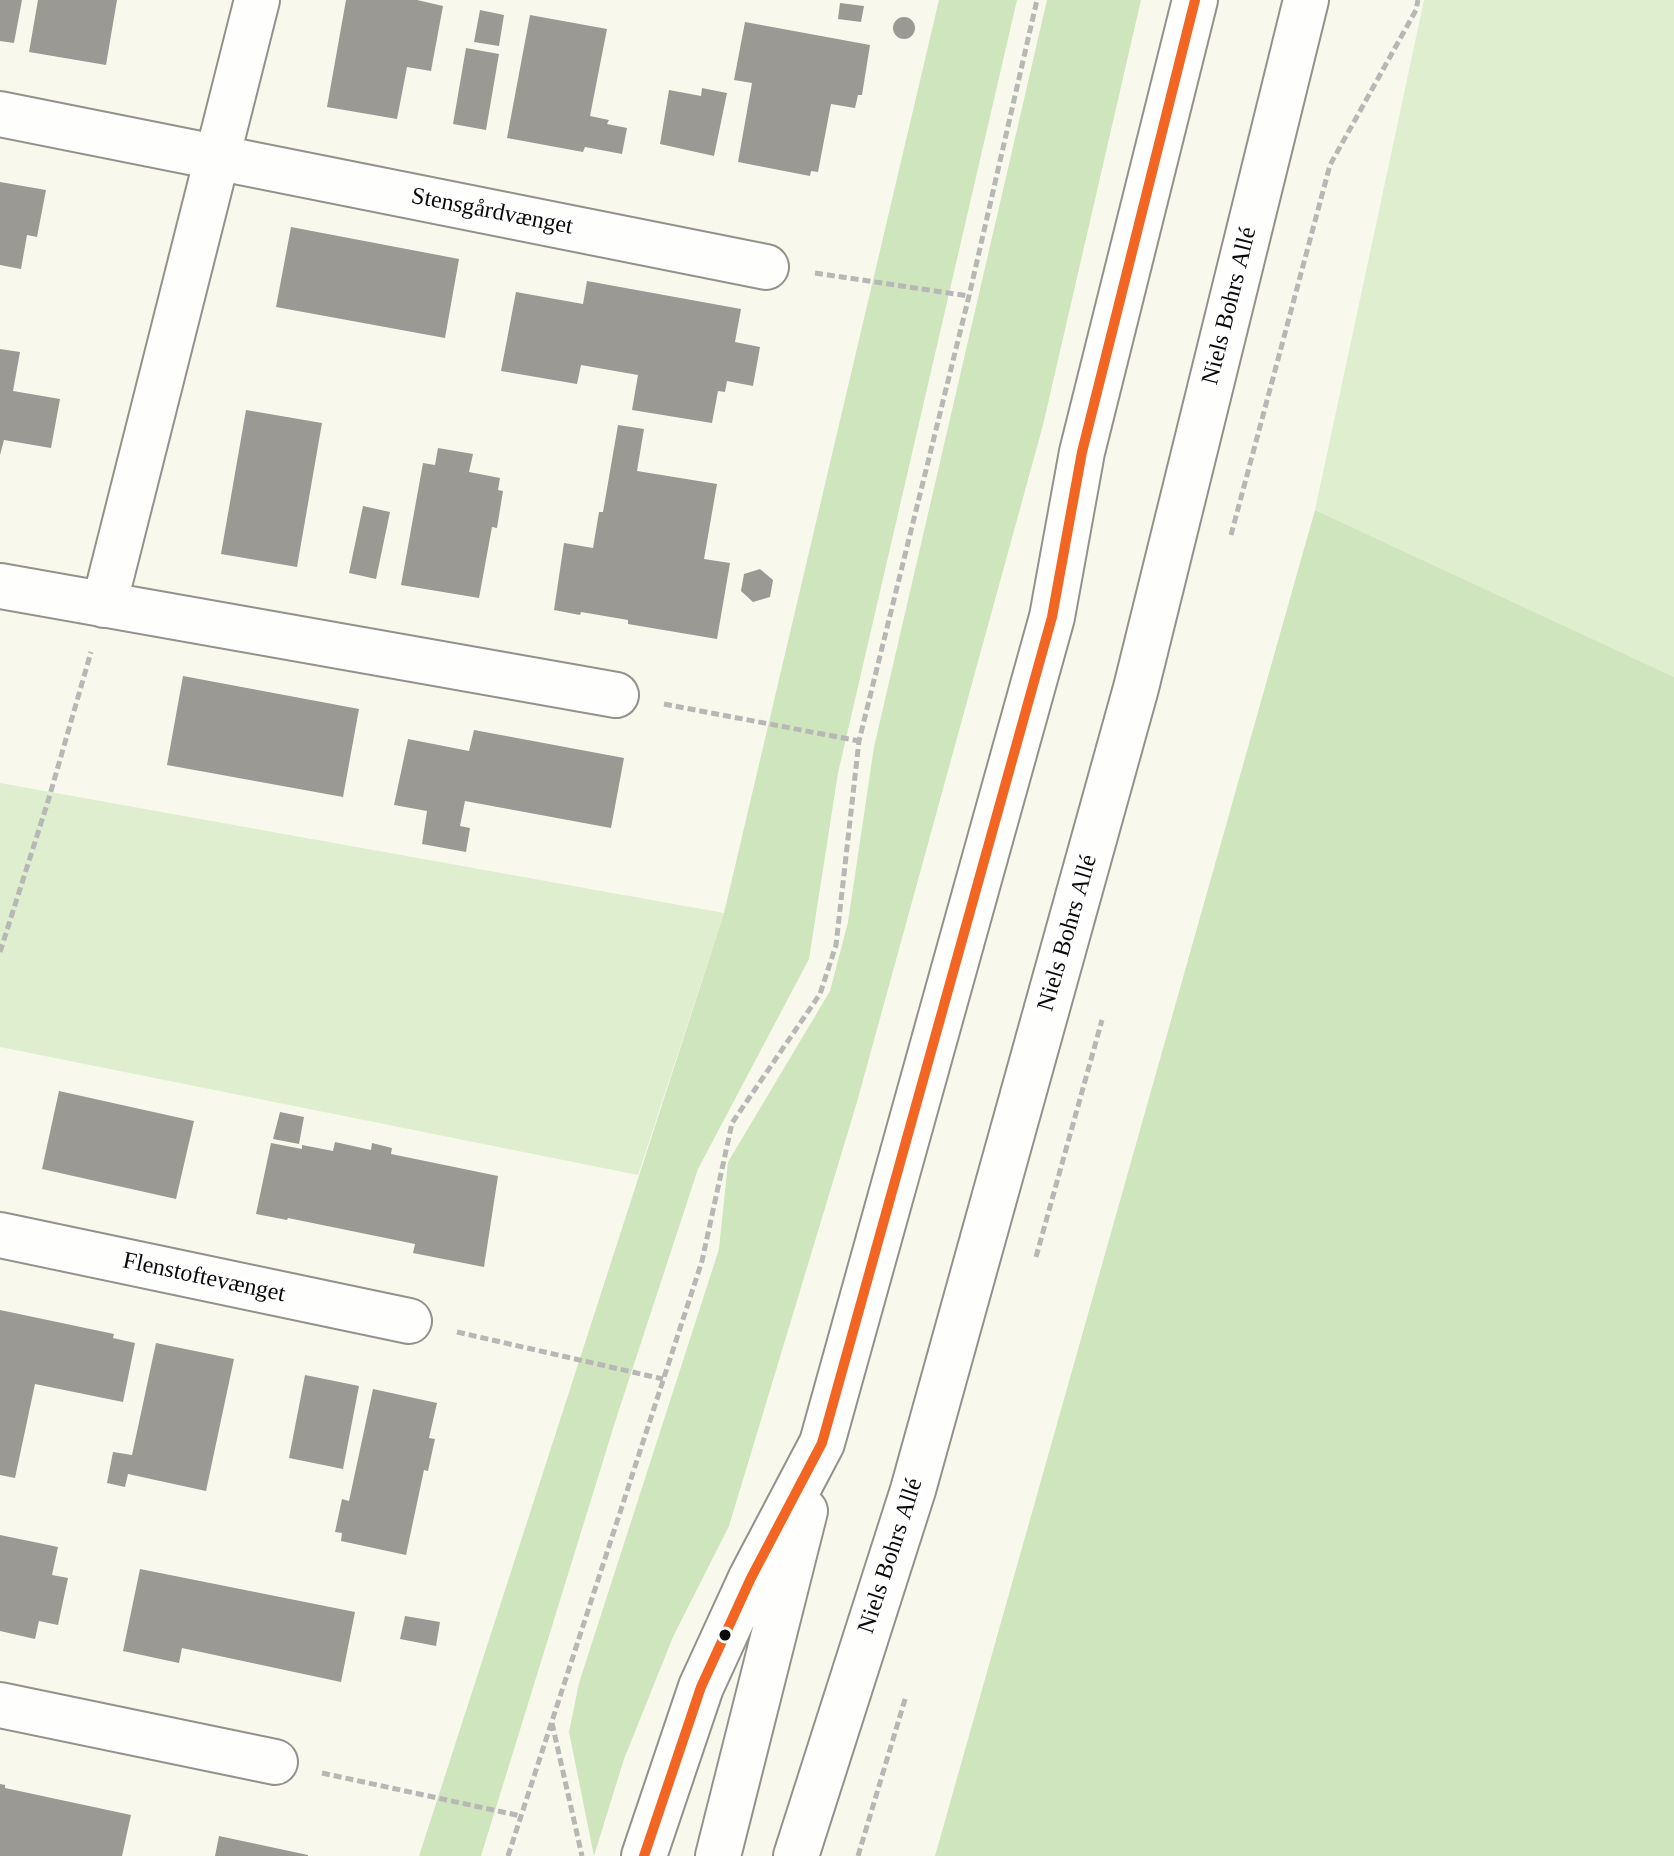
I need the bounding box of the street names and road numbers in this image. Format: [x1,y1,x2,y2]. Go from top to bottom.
street label: Stensgårdvænget [409,182,575,242]
street label: Niels Bohrs Allé [1197,224,1263,388]
street label: Niels Bohrs Allé [1032,851,1104,1015]
street label: Flenstoftevænget [120,1247,288,1309]
street label: Niels Bohrs Allé [852,1475,930,1637]

